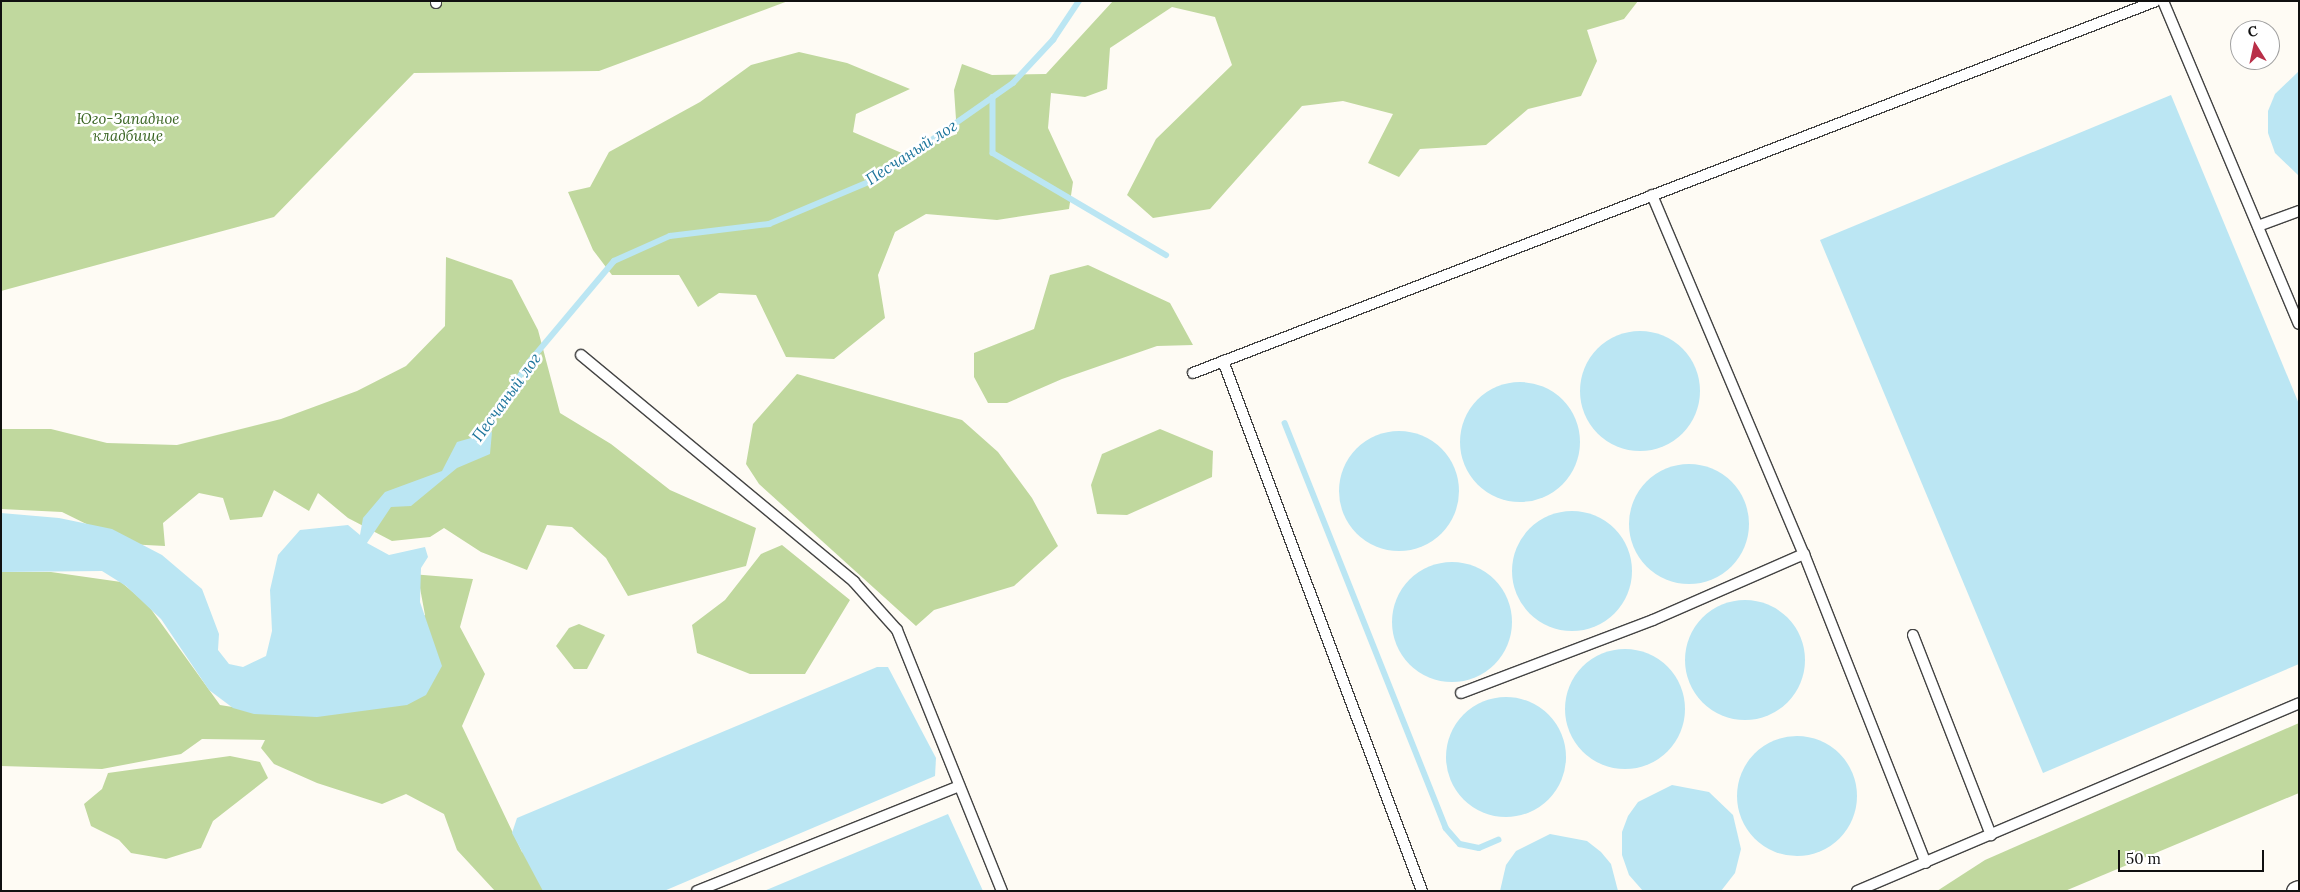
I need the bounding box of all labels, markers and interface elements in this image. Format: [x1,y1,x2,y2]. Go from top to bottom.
north arrow [2230,20,2280,70]
text: С [2246,22,2259,41]
park label: Юго-Западное кладбище [77,109,179,144]
water label: Песчаный лог [862,115,960,189]
water label: Песчаный лог [467,349,545,445]
scale bar [2120,840,2266,872]
text: 50 m [2126,849,2161,868]

